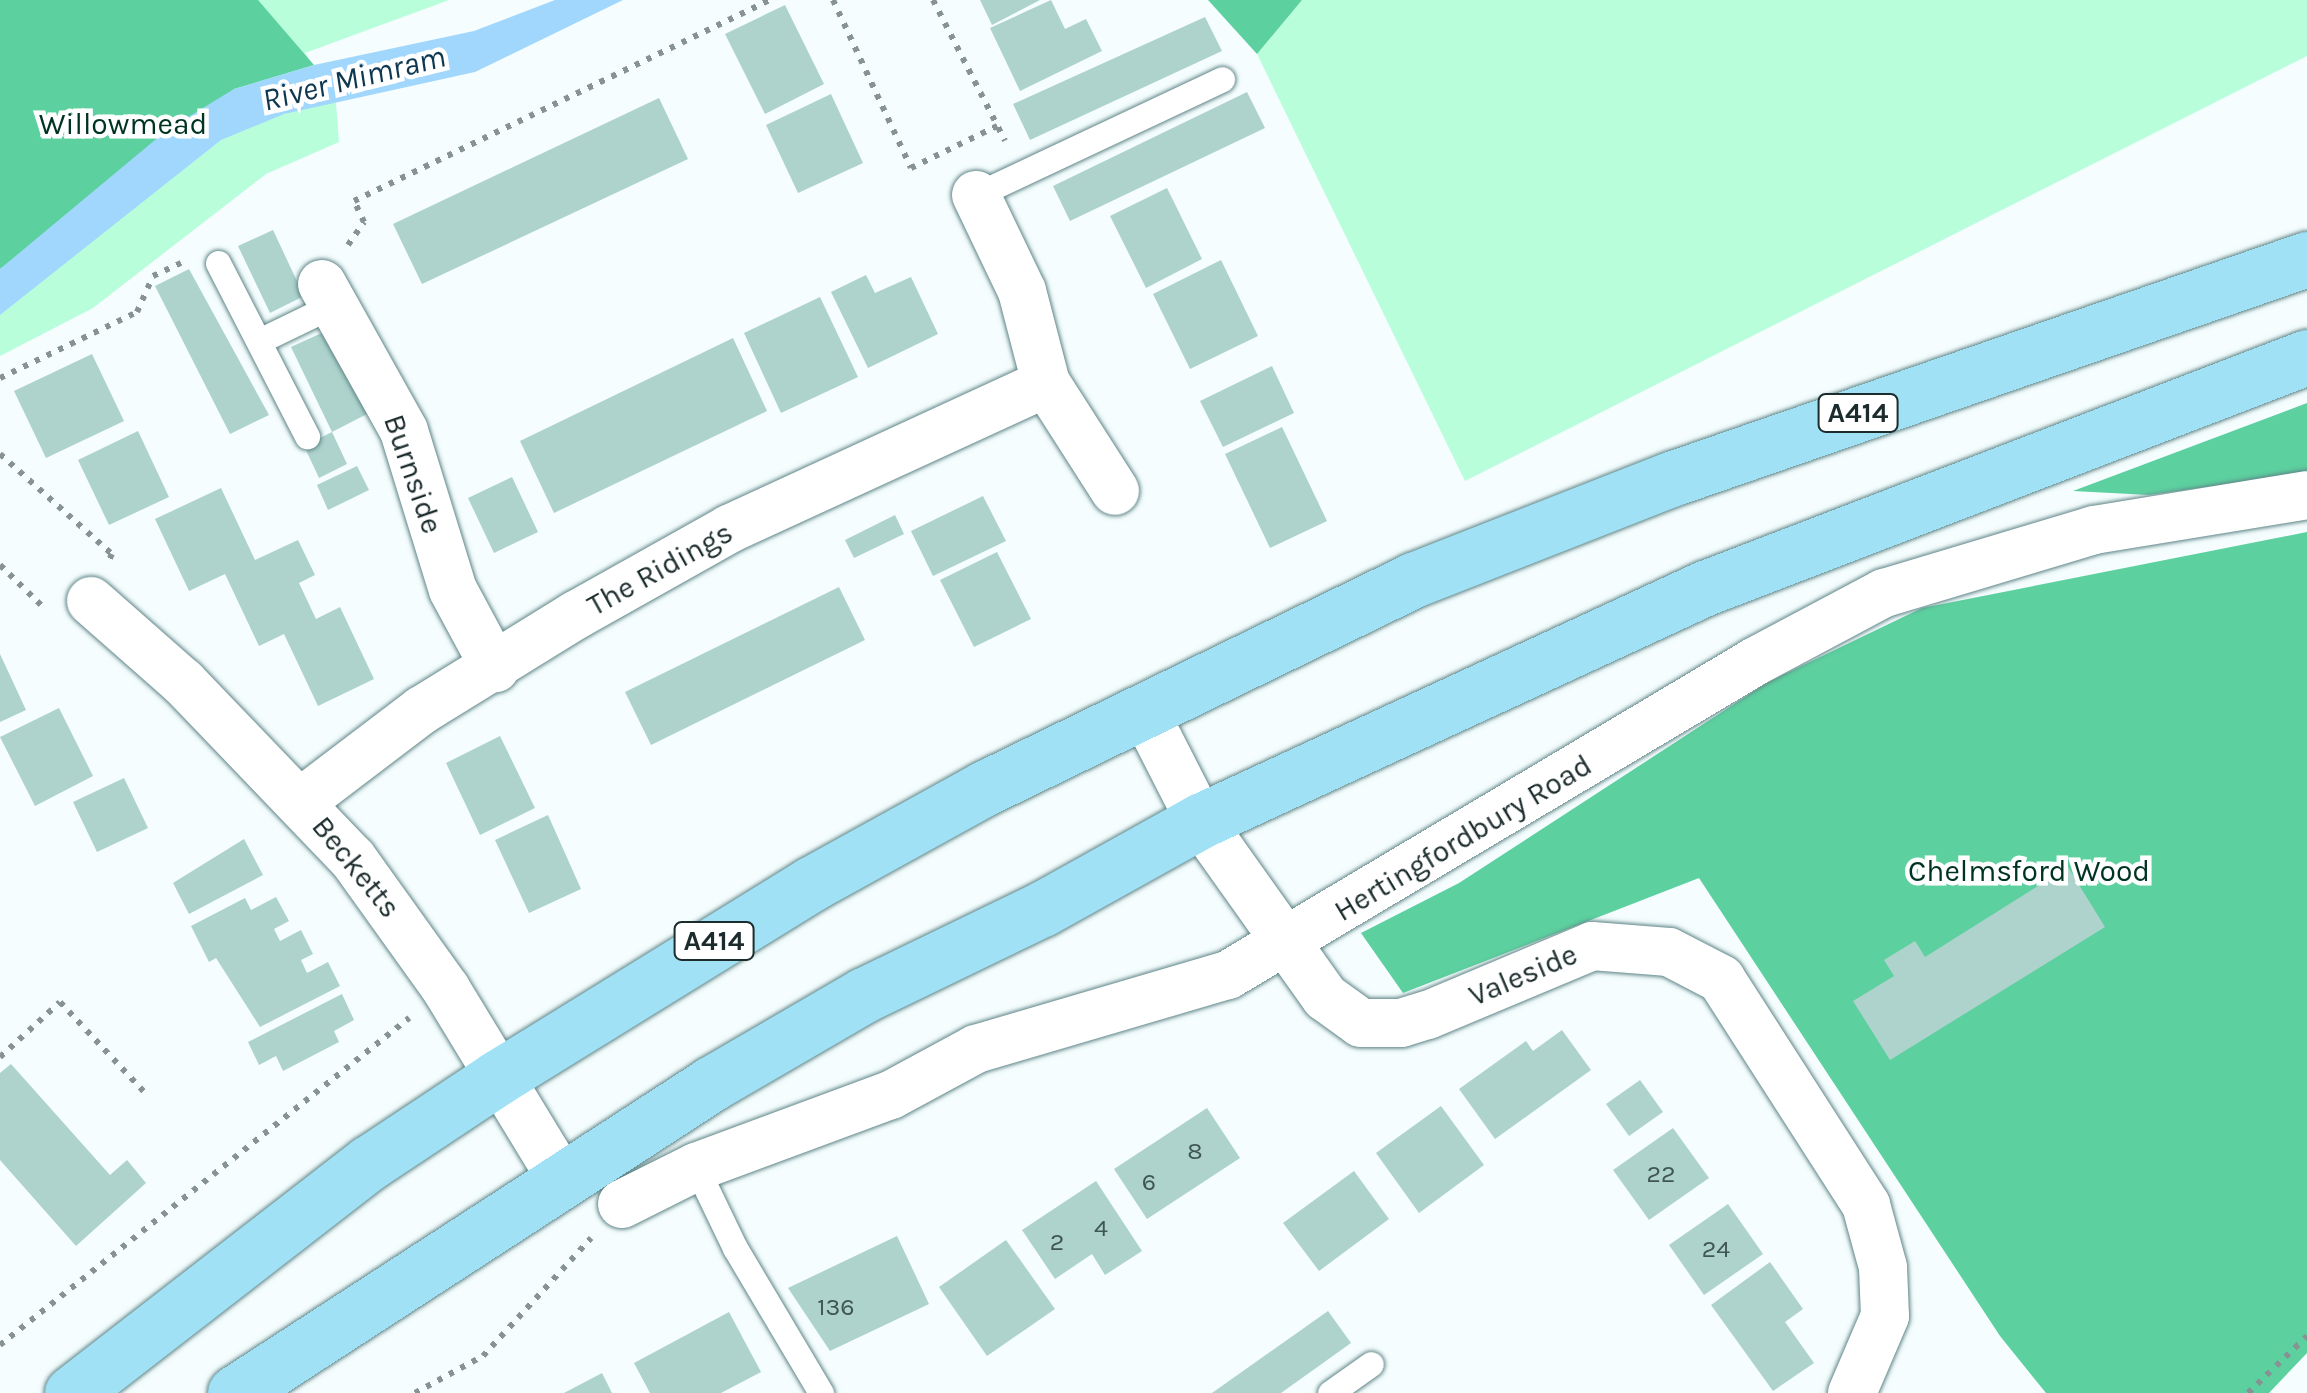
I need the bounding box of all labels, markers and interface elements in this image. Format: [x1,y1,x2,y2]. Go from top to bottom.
water label: River Mimram [258,38,450,120]
park label: Willowmead [39,106,207,142]
road number: A414 [1816,390,1900,436]
street label: Burnside [376,410,450,538]
street label: The Ridings [581,514,739,624]
street label: Hertingfordbury Road [1328,747,1598,929]
street label: Becketts [304,809,408,925]
park label: Chelmsford Wood [1908,853,2150,889]
road number: A414 [672,918,756,964]
street label: Valeside [1463,936,1583,1014]
house number: 8 [1187,1136,1203,1166]
house number: 22 [1647,1159,1675,1189]
house number: 6 [1142,1167,1156,1197]
house number: 4 [1094,1213,1108,1243]
house number: 2 [1050,1227,1064,1257]
house number: 24 [1702,1234,1730,1264]
house number: 136 [817,1292,855,1322]

